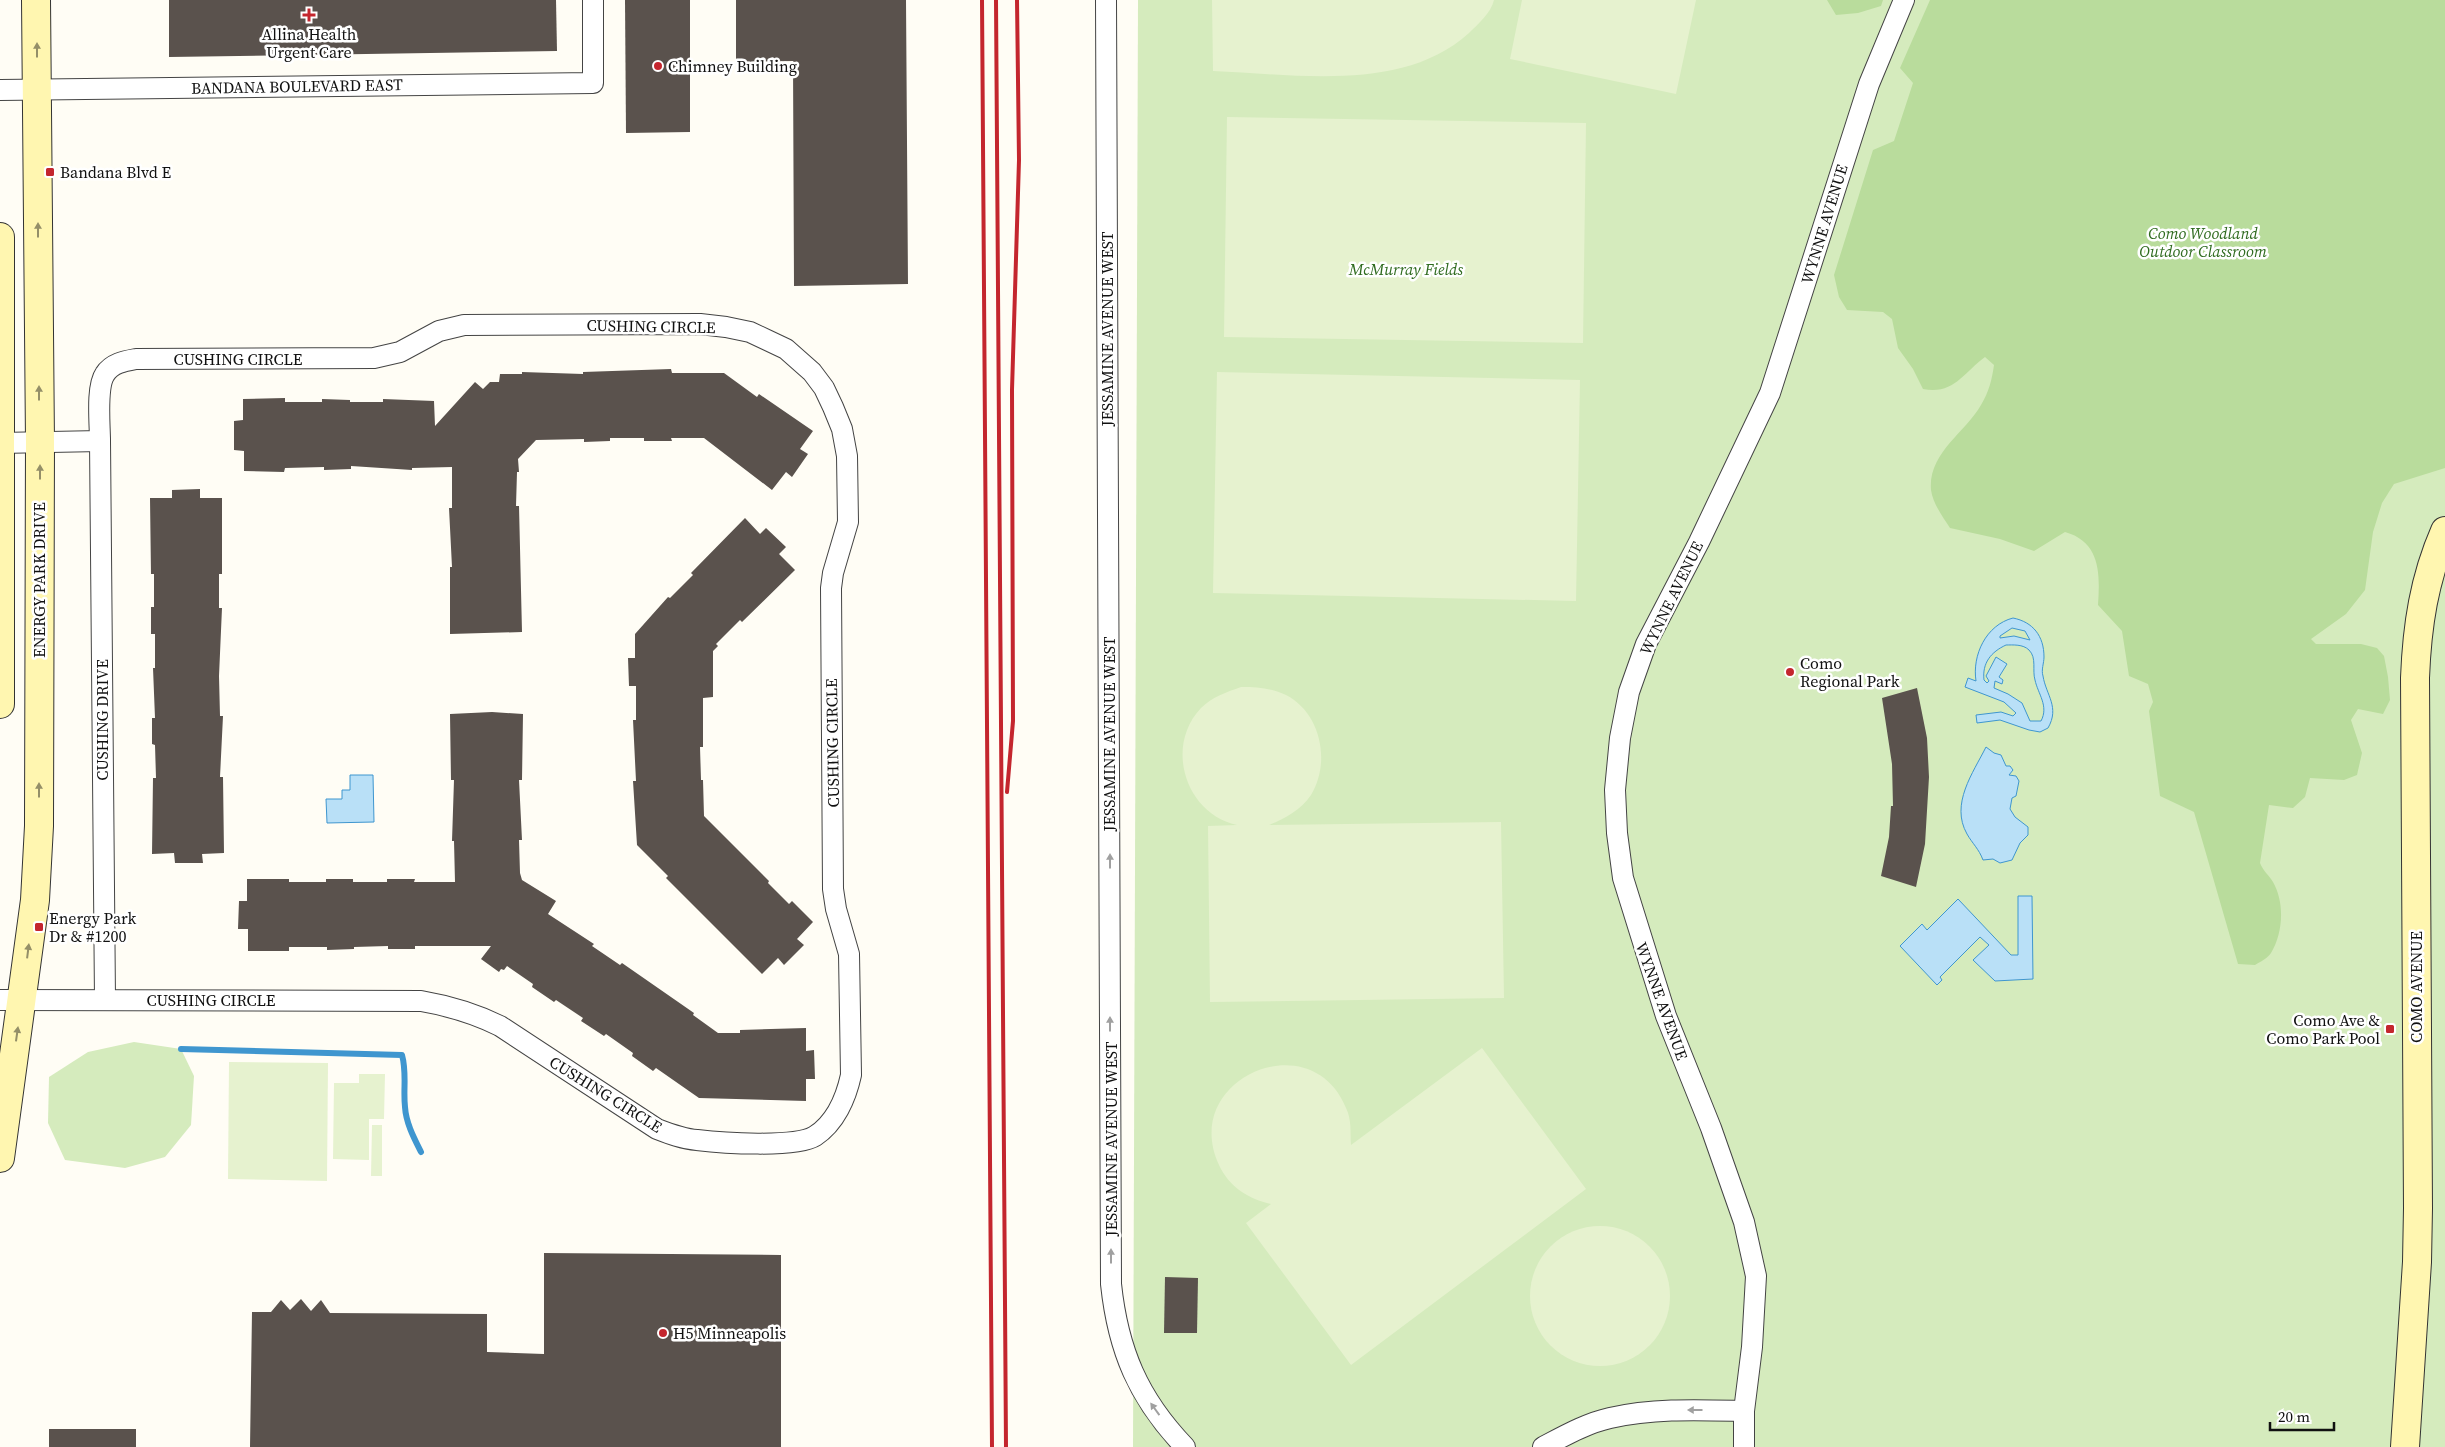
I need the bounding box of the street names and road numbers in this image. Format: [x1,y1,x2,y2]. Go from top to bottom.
street label: BANDANA BOULEVARD EAST [191,73,403,99]
street label: WYNNE AVENUE [1795,161,1853,286]
street label: JESSAMINE AVENUE WEST [1096,231,1118,428]
street label: CUSHING CIRCLE [586,314,716,338]
street label: CUSHING CIRCLE [173,348,303,370]
street label: ENERGY PARK DRIVE [28,502,50,658]
street label: WYNNE AVENUE [1634,537,1708,659]
street label: JESSAMINE AVENUE WEST [1098,636,1120,833]
street label: CUSHING DRIVE [91,659,113,781]
street label: CUSHING CIRCLE [820,678,844,808]
street label: COMO AVENUE [2405,931,2427,1043]
street label: WYNNE AVENUE [1630,939,1694,1063]
street label: CUSHING CIRCLE [146,989,276,1011]
street label: JESSAMINE AVENUE WEST [1100,1041,1122,1238]
street label: CUSHING CIRCLE [545,1050,667,1138]

